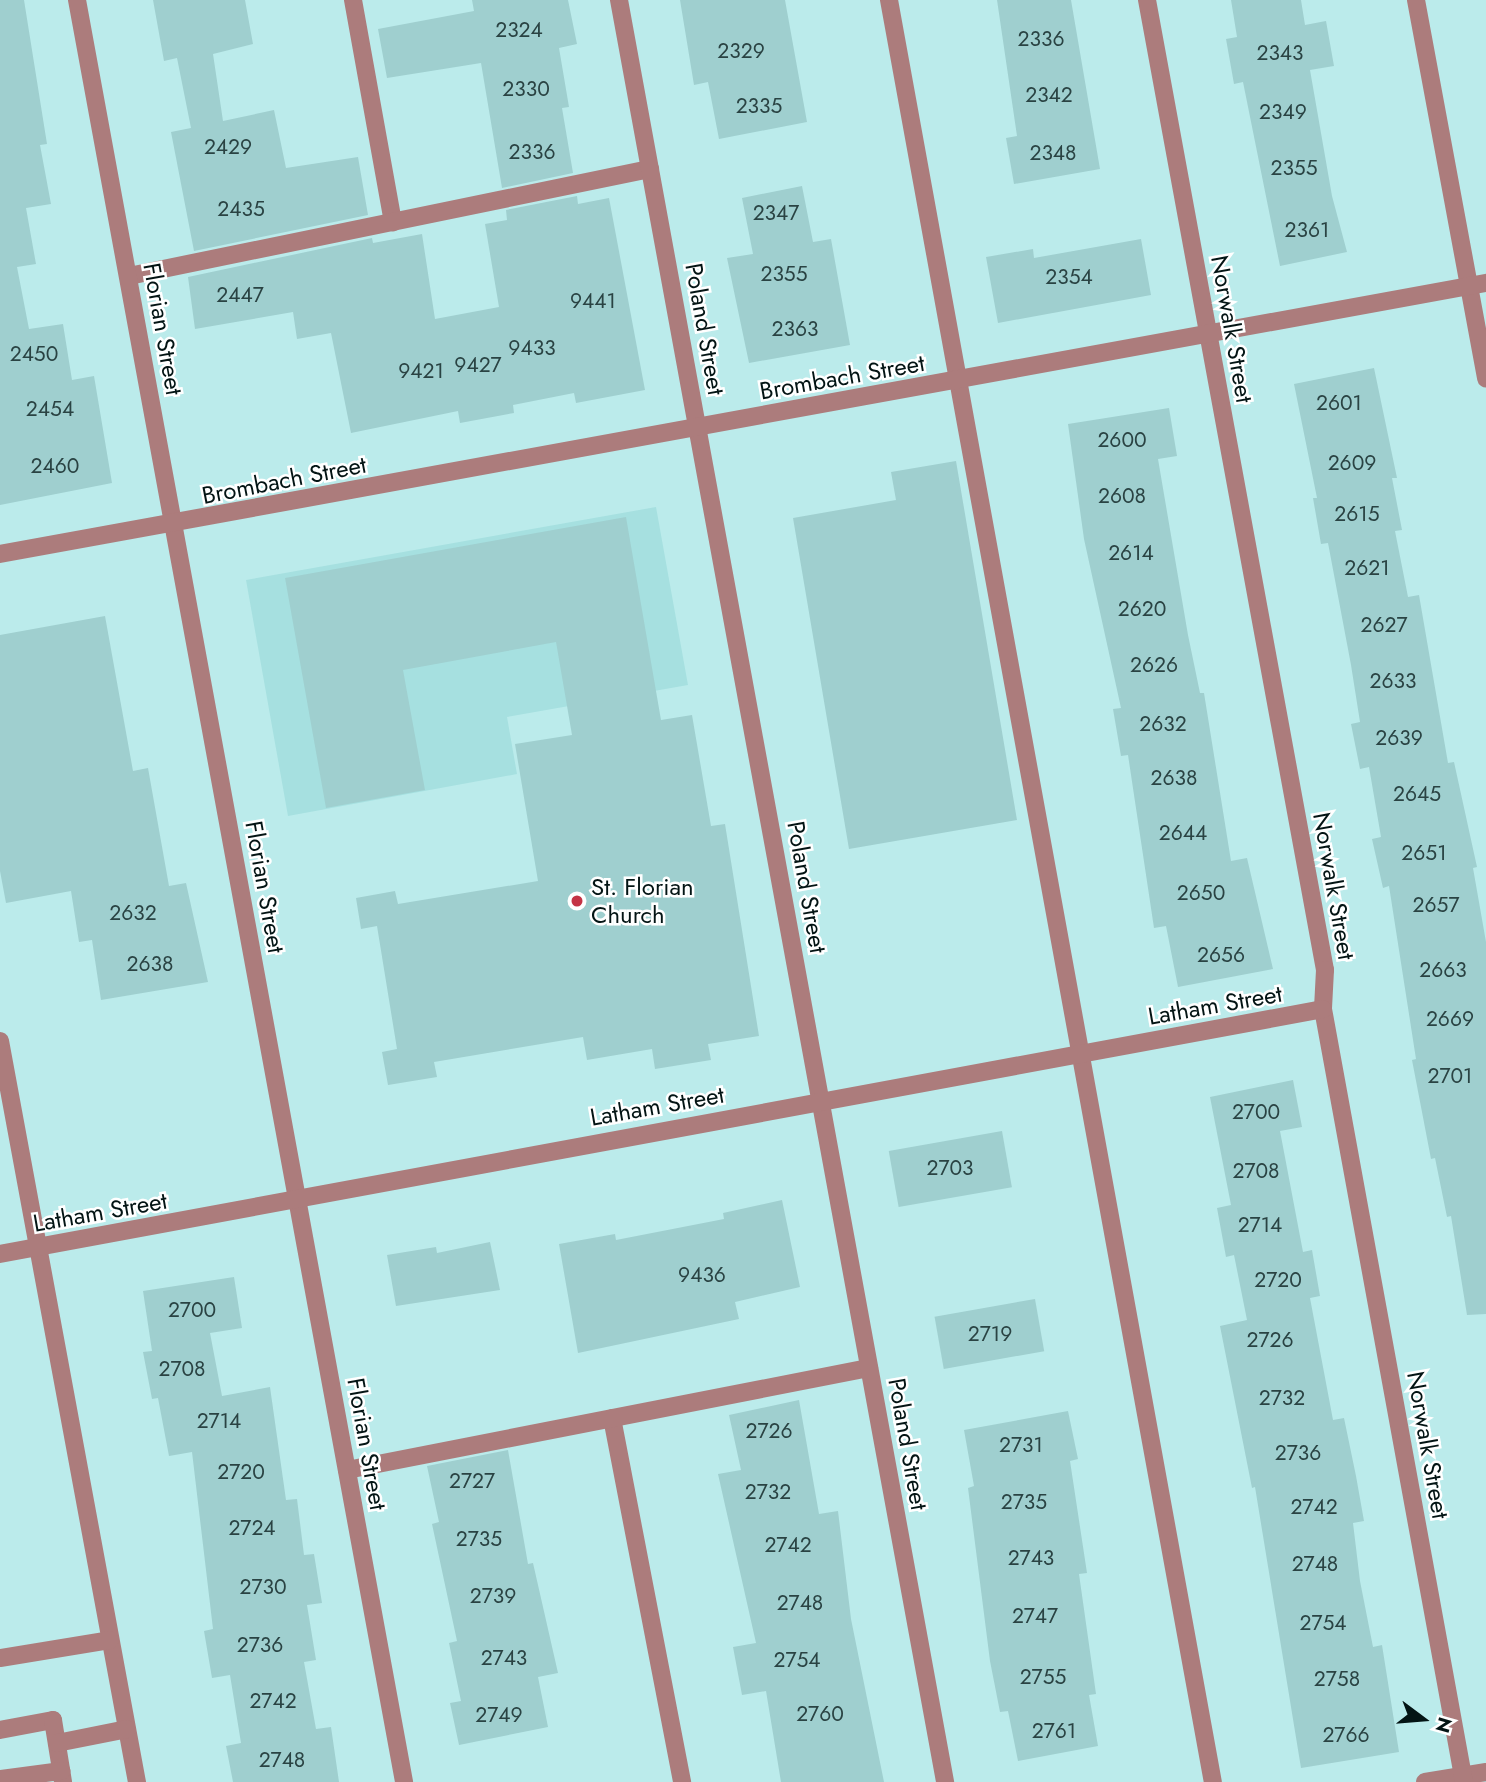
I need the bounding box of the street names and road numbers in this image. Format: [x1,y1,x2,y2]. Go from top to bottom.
street label: Norwalk Street [1205,253,1259,405]
street label: Florian Street [137,261,189,397]
street label: Poland Street [679,261,731,397]
street label: Brombach Street [757,348,927,406]
street label: Brombach Street [199,450,369,510]
street label: Norwalk Street [1307,810,1361,962]
street label: Florian Street [239,819,291,955]
street label: Poland Street [781,819,833,955]
street label: Latham Street [1146,979,1284,1031]
street label: Latham Street [588,1080,726,1132]
street label: Latham Street [31,1186,169,1238]
street label: Norwalk Street [1401,1369,1455,1521]
street label: Florian Street [341,1376,393,1512]
street label: Poland Street [882,1376,934,1512]

